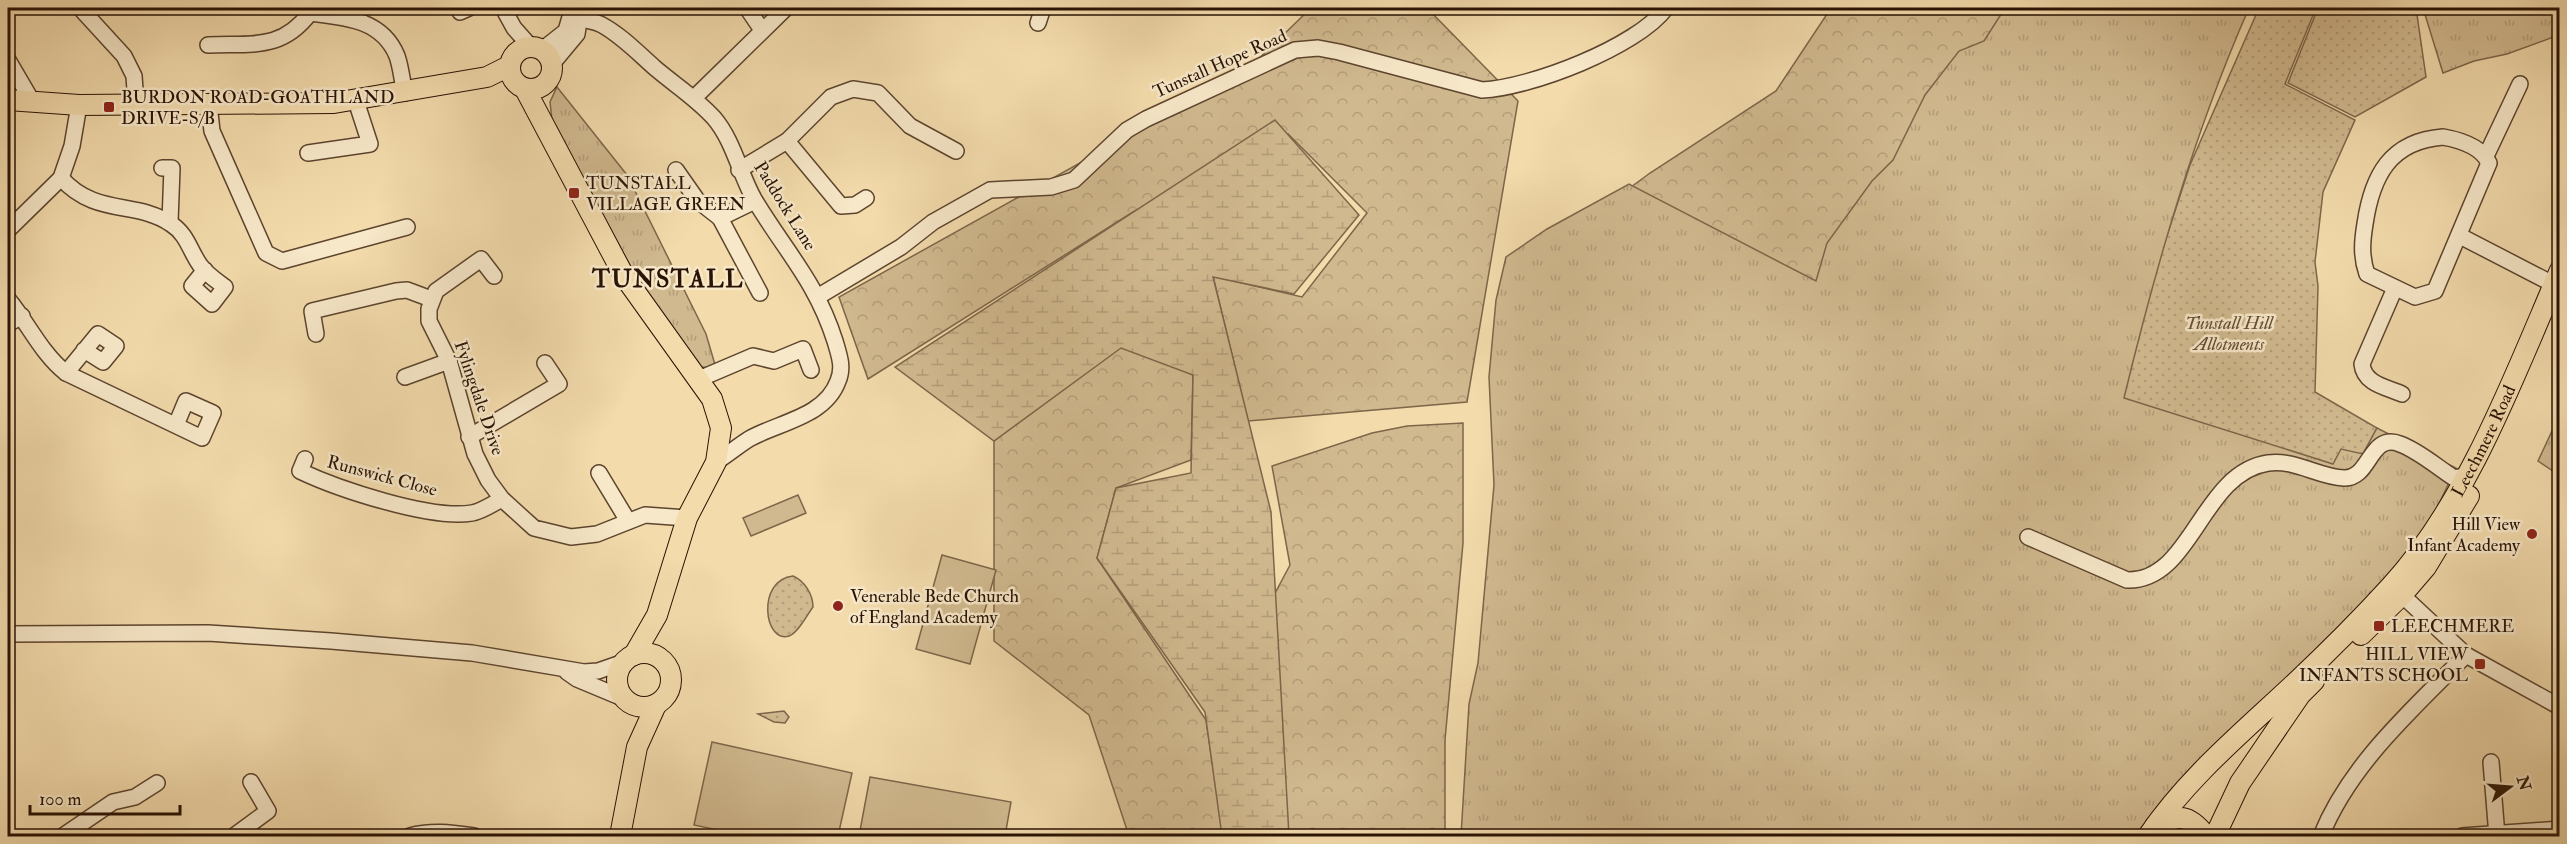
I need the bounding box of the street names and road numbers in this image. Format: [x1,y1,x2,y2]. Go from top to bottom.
street label: Tunstall Hope Road [1150,24,1290,104]
street label: Paddock Lane [749,157,822,255]
street label: Fylingdale Drive [449,338,509,459]
street label: Leechmere Road [2446,381,2521,501]
street label: Runswick Close [324,450,440,502]

